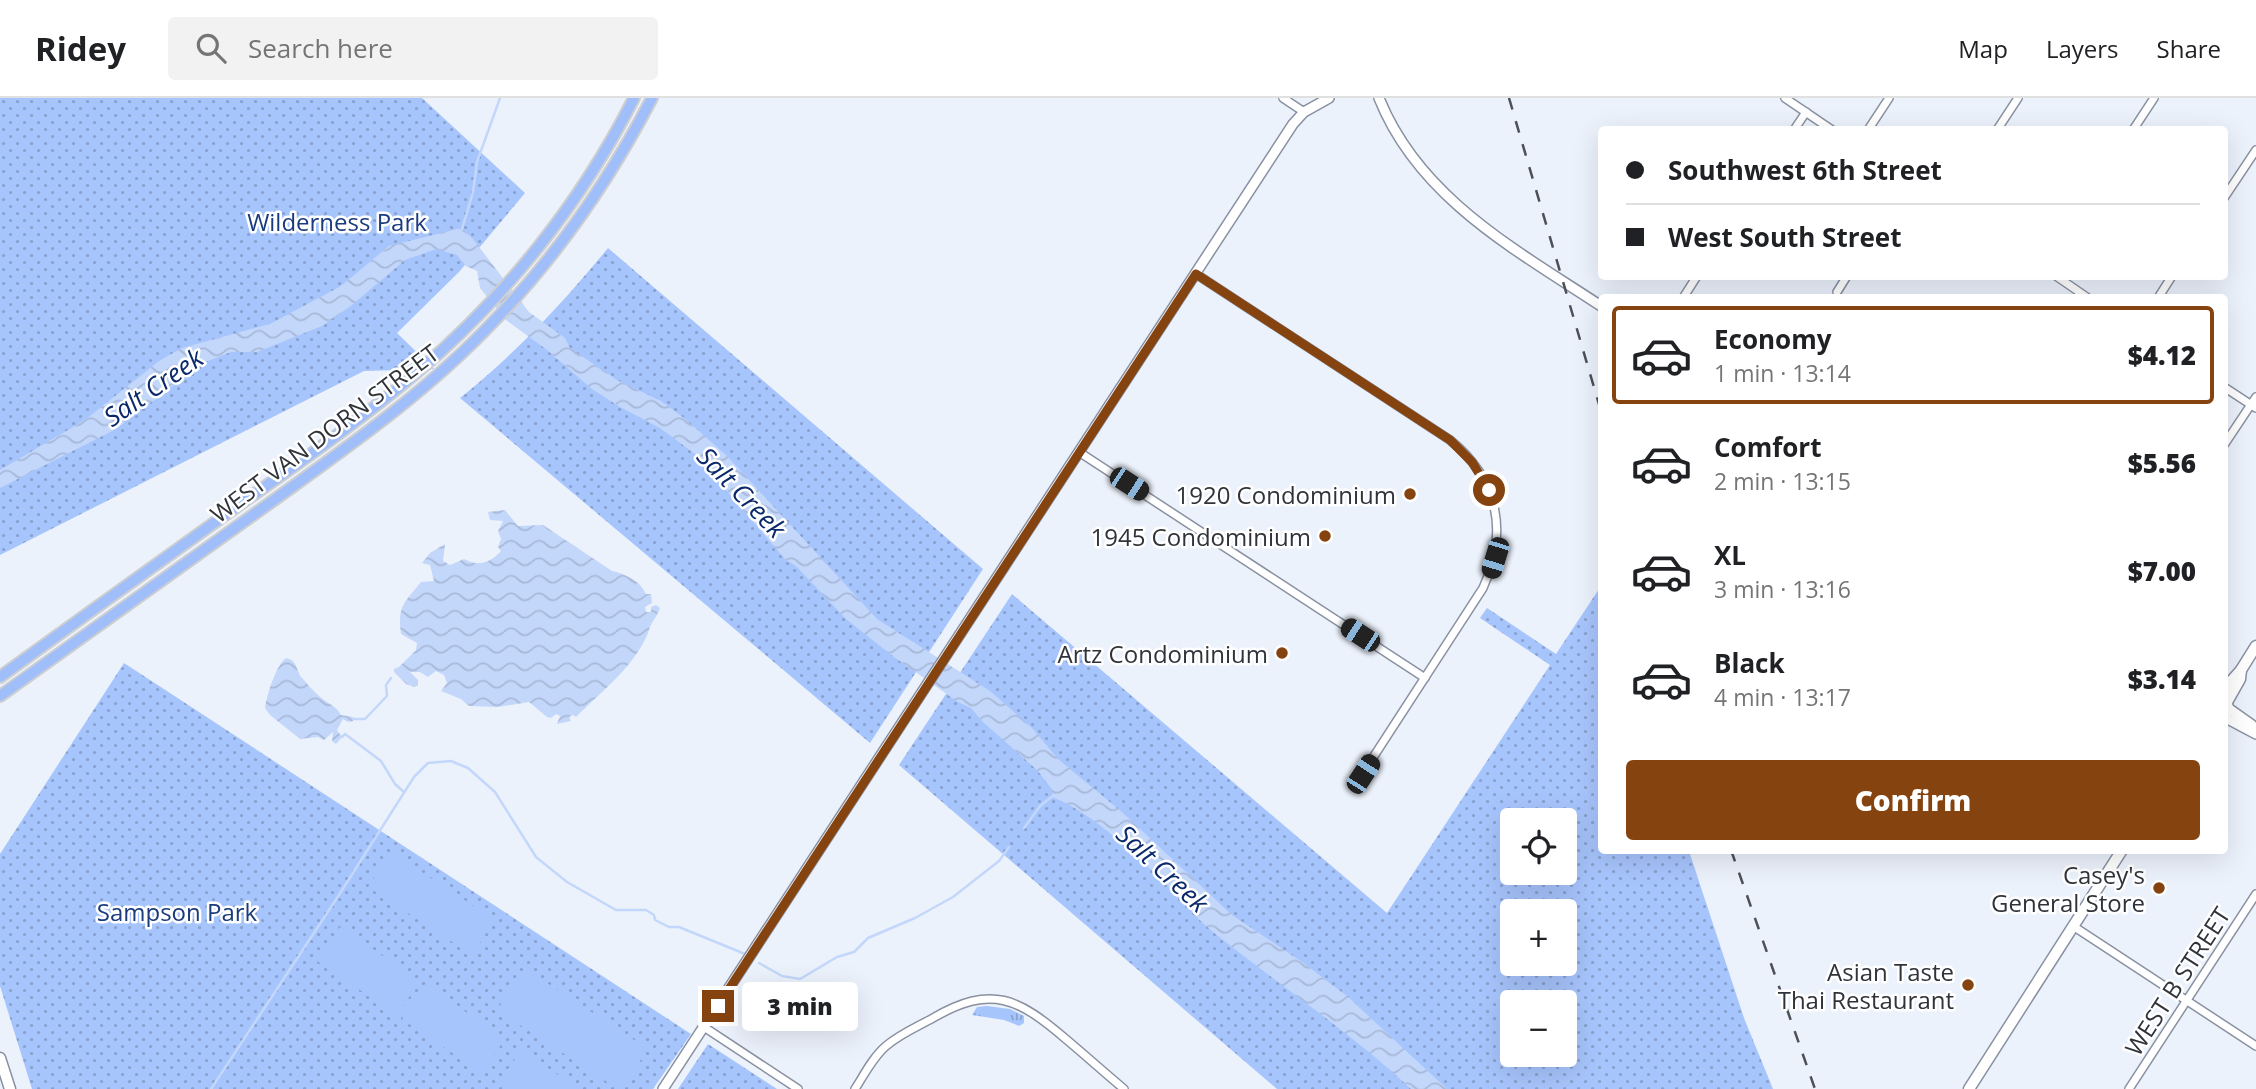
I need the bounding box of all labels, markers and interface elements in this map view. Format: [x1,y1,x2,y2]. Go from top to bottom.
search box [168,17,658,80]
text: Ridey [35,26,126,71]
icon: search [192,29,230,67]
text: Search here [248,30,393,66]
text: Map [1958,32,2008,65]
text: Layers [2046,32,2119,65]
text: Share [2157,32,2221,65]
text: Southwest 6th Street [1668,152,1942,188]
park label: Wilderness Park [247,205,427,238]
text: West South Street [1668,219,1902,255]
text: Economy [1714,321,1832,357]
icon: car [1630,324,1693,387]
street label: WEST VAN DORN STREET [203,336,445,530]
text: $4.12 [2128,337,2196,373]
water label: Salt Creek [96,339,211,434]
text: 1 min · 13:14 [1714,357,1851,389]
text: Comfort [1714,429,1821,465]
icon: car [1630,432,1693,495]
water label: Salt Creek [690,439,795,546]
text: $5.56 [2128,445,2196,481]
car [1106,464,1153,504]
text: 2 min · 13:15 [1714,465,1851,497]
route start [1473,474,1505,506]
place label: 1920 Condominium [1175,478,1396,511]
marker: 1920 Condominium [1402,486,1418,502]
place label: 1945 Condominium [1090,520,1311,553]
marker: 1945 Condominium [1317,528,1333,544]
car [1479,535,1512,581]
text: XL [1714,537,1746,573]
icon: car [1630,540,1693,603]
text: $7.00 [2128,553,2196,589]
text: 3 min · 13:16 [1714,573,1851,605]
car [1337,615,1384,655]
place label: Artz Condominium [1058,637,1268,670]
marker: Artz Condominium [1274,645,1290,661]
text: Black [1714,645,1785,681]
icon: car [1630,648,1693,711]
text: $3.14 [2128,661,2196,697]
text: 4 min · 13:17 [1714,681,1851,713]
car [1343,751,1384,797]
button: Confirm [1626,760,2200,840]
map controls [1500,808,1577,1067]
button: locate [1500,808,1577,885]
water label: Salt Creek [1109,816,1218,921]
place label: Casey's General Store [1991,858,2145,919]
marker: Casey's General Store [2151,880,2167,896]
park label: Sampson Park [97,895,258,928]
button: + [1500,899,1577,976]
street label: WEST B STREET [2117,900,2237,1062]
place label: Asian Taste Thai Restaurant [1778,955,1954,1016]
marker: Asian Taste Thai Restaurant [1960,977,1976,993]
callout: 3 min [742,982,858,1030]
route end [702,990,734,1022]
text: 3 min [767,990,833,1022]
button: − [1500,990,1577,1067]

